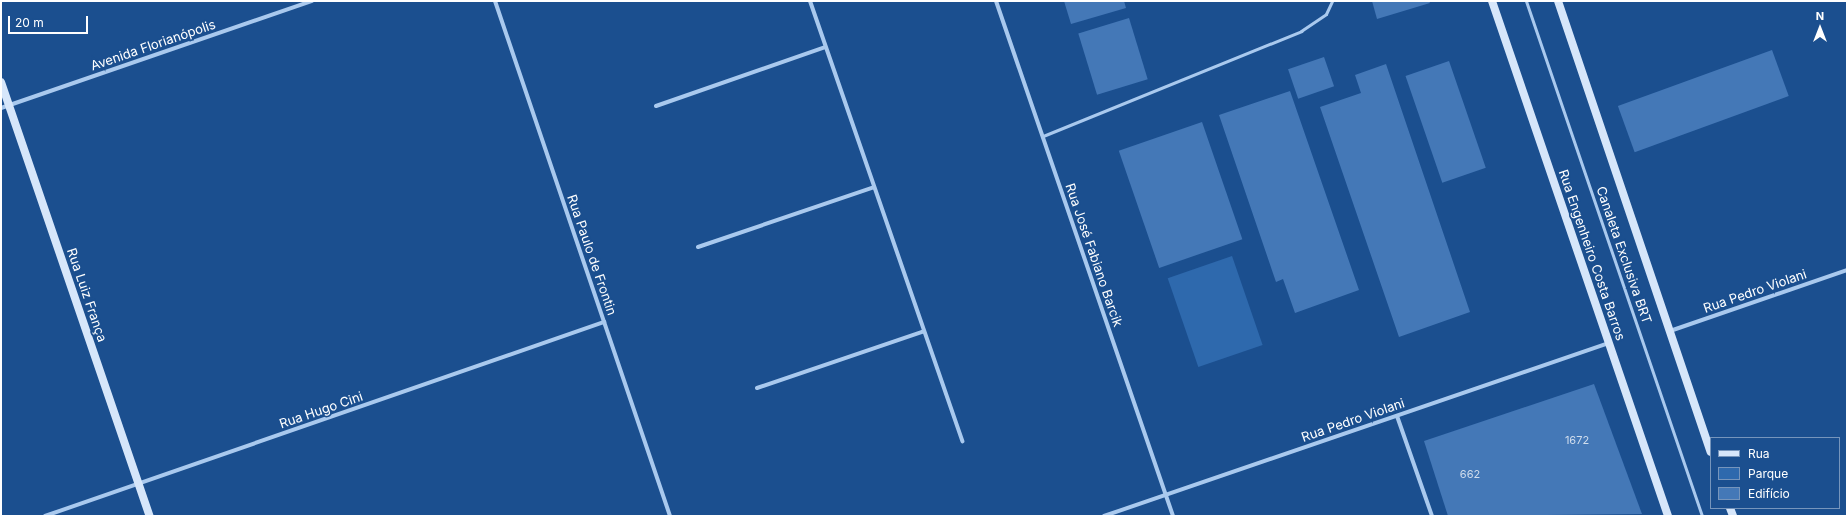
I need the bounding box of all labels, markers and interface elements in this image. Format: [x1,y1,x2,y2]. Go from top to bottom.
scale bar [10,8,90,34]
north arrow [1800,8,1840,48]
text: N [1816,9,1824,23]
text: 20 m [15,15,44,30]
street label: Avenida Florianópolis [89,16,217,74]
street label: Rua Engenheiro Costa Barros [1555,167,1629,343]
street label: Rua José Fabiano Barcik [1062,181,1126,329]
street label: Canaleta Exclusiva BRT [1593,184,1655,326]
street label: Rua Paulo de Frontin [564,193,620,317]
street label: Rua Luiz França [64,246,110,344]
street label: Rua Pedro Violani [1701,266,1809,316]
street label: Rua Hugo Cini [277,388,365,432]
street label: Rua Pedro Violani [1299,395,1407,445]
house number: 1672 [1565,433,1589,447]
legend [1710,437,1840,509]
text: Rua [1748,446,1770,461]
text: Parque [1748,466,1788,481]
house number: 662 [1460,467,1480,481]
text: Edifício [1748,486,1790,501]

